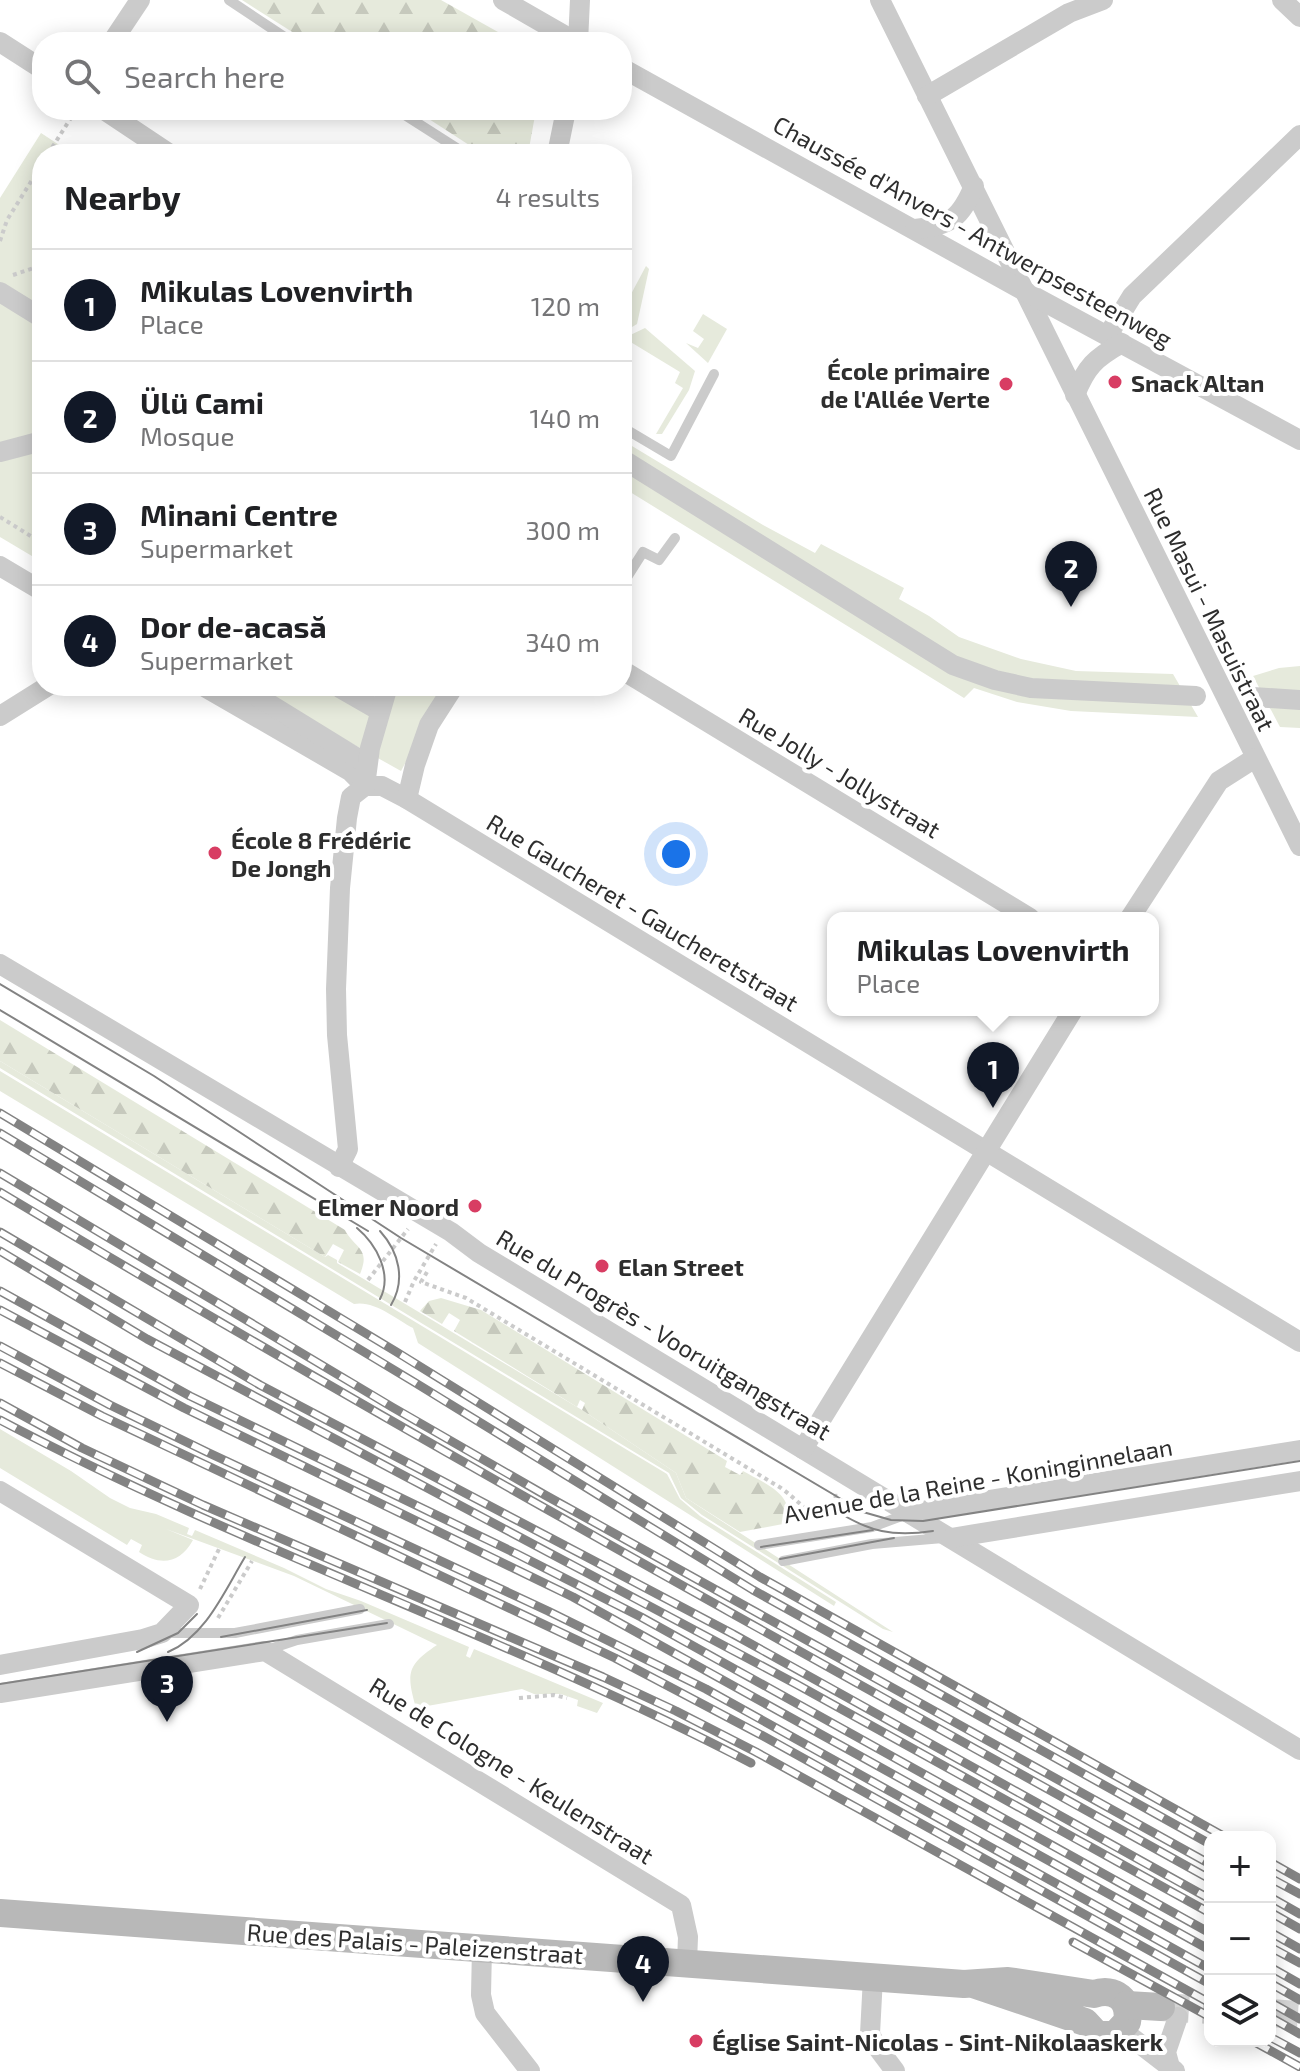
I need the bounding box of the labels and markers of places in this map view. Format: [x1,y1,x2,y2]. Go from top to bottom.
place label: École primaire de l'Allée Verte [821,356,990,413]
place label: Snack Altan [1131,368,1264,397]
marker: Snack Altan [1106,373,1124,391]
marker: École primaire de l'Allée Verte [997,375,1015,393]
pin: 2 [1045,541,1097,607]
place label: École 8 Frédéric De Jongh [231,825,411,882]
marker: École 8 Frédéric De Jongh [206,844,224,862]
pin: 1 [967,1042,1019,1108]
place label: Elmer Noord [318,1192,459,1221]
marker: Elmer Noord [466,1197,484,1215]
place label: Elan Street [618,1252,744,1281]
marker: Elan Street [593,1257,611,1275]
pin: 3 [141,1656,193,1722]
pin: 4 [617,1936,669,2002]
place label: Église Saint-Nicolas - Sint-Nikolaaskerk [712,2027,1164,2056]
marker: Église Saint-Nicolas - Sint-Nikolaaskerk [687,2032,705,2050]

